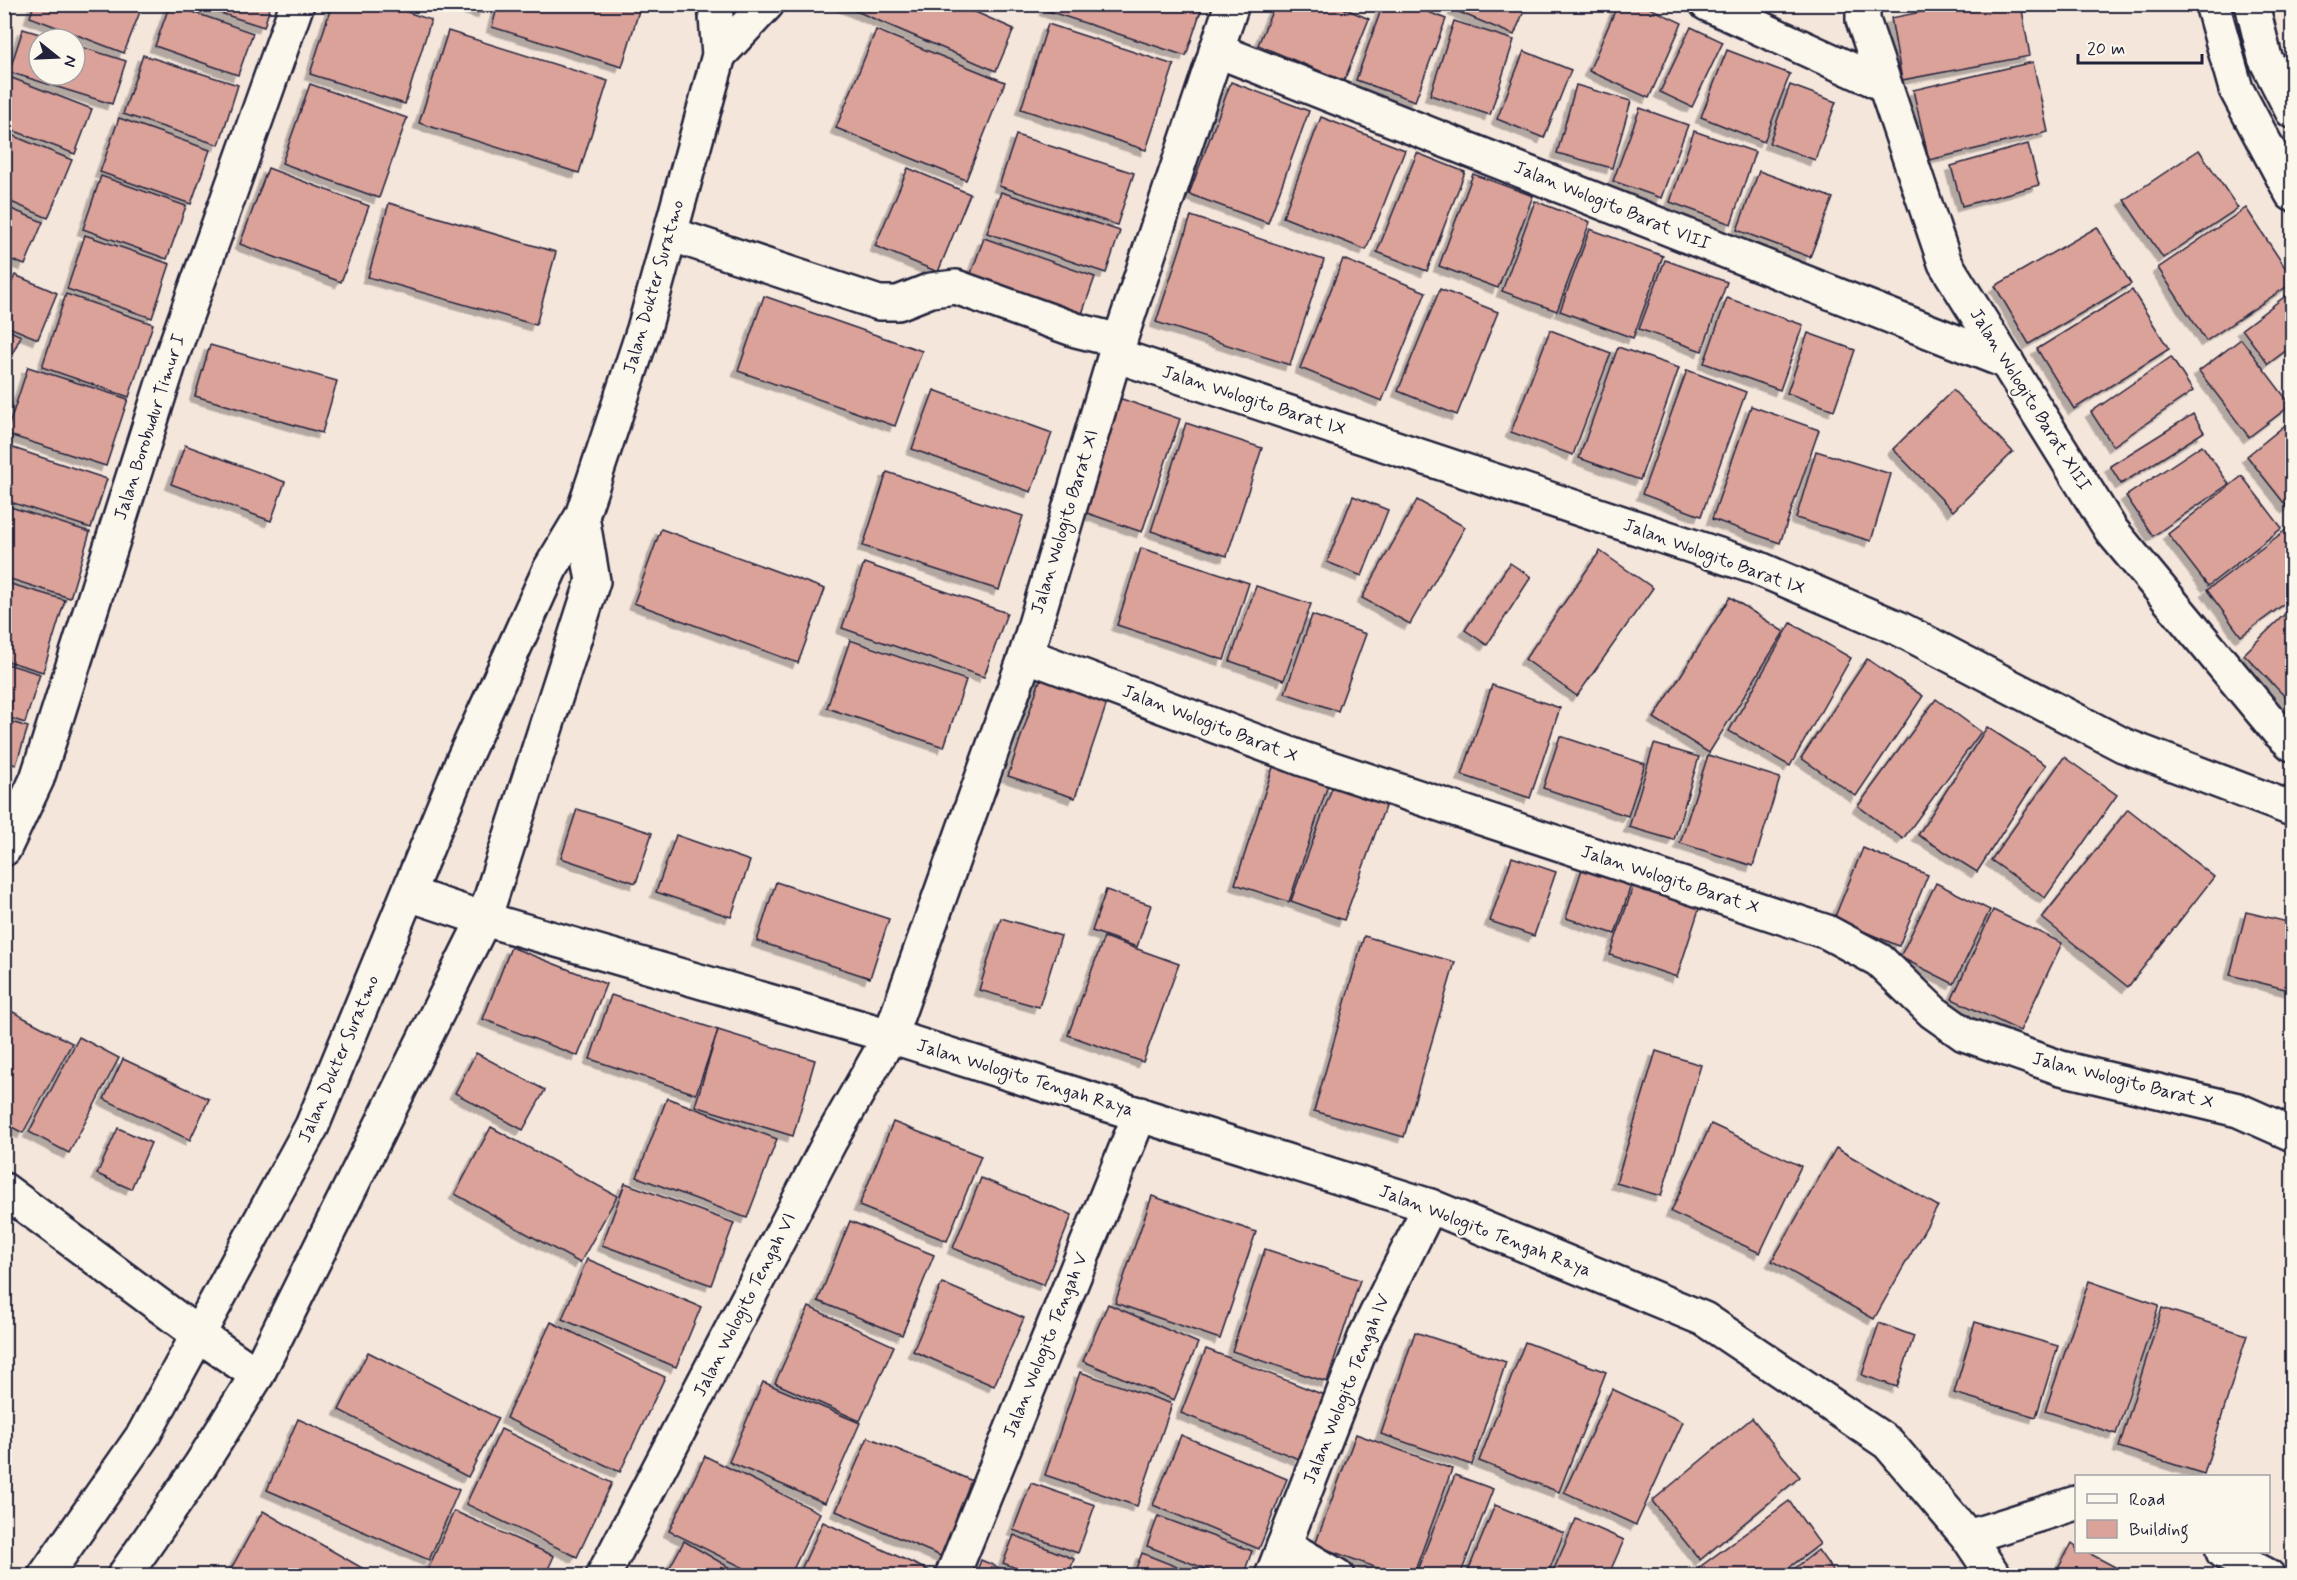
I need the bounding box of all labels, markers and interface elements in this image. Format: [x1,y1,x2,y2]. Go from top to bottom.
north arrow [27,27,87,87]
scale bar [2078,27,2202,65]
text: 20 m [2087,37,2125,61]
text: N [58,53,81,69]
street label: Jalan Wologito Barat VIII [1510,156,1714,257]
street label: Jalan Dokter Suratmo [618,197,690,377]
street label: Jalan Wologito Barat XIII [1963,304,2096,497]
street label: Jalan Borobudur Timur I [109,331,191,523]
street label: Jalan Wologito Barat IX [1159,360,1349,443]
street label: Jalan Wologito Barat XI [1026,427,1105,617]
street label: Jalan Wologito Barat IX [1619,513,1808,602]
street label: Jalan Wologito Barat X [1118,679,1301,770]
street label: Jalan Wologito Barat X [1577,840,1762,921]
street label: Jalan Dokter Suratmo [293,972,385,1146]
street label: Jalan Wologito Tengah Raya [914,1034,1136,1123]
street label: Jalan Wologito Barat X [2029,1047,2216,1116]
street label: Jalan Wologito Tengah Raya [1375,1179,1594,1283]
street label: Jalan Wologito Tengah VI [688,1209,803,1402]
street label: Jalan Wologito Tengah V [998,1248,1095,1442]
street label: Jalan Wologito Tengah IV [1298,1290,1397,1488]
legend [2075,1475,2270,1553]
text: Road [2129,1488,2165,1512]
text: Building [2129,1518,2189,1544]

